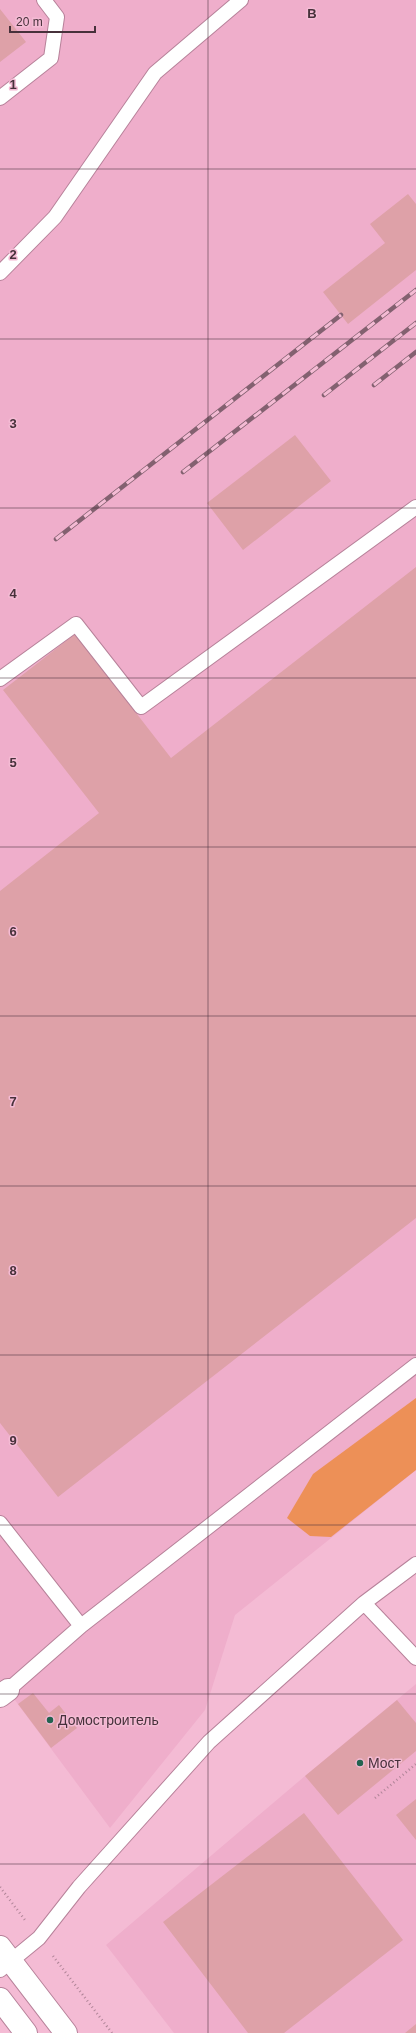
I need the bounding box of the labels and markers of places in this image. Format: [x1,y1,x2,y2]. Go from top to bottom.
place label: Домостроитель [58,1712,159,1728]
marker: Домостроитель [45,1715,55,1725]
place label: Мост [368,1755,402,1771]
marker: Мост [355,1758,365,1768]

